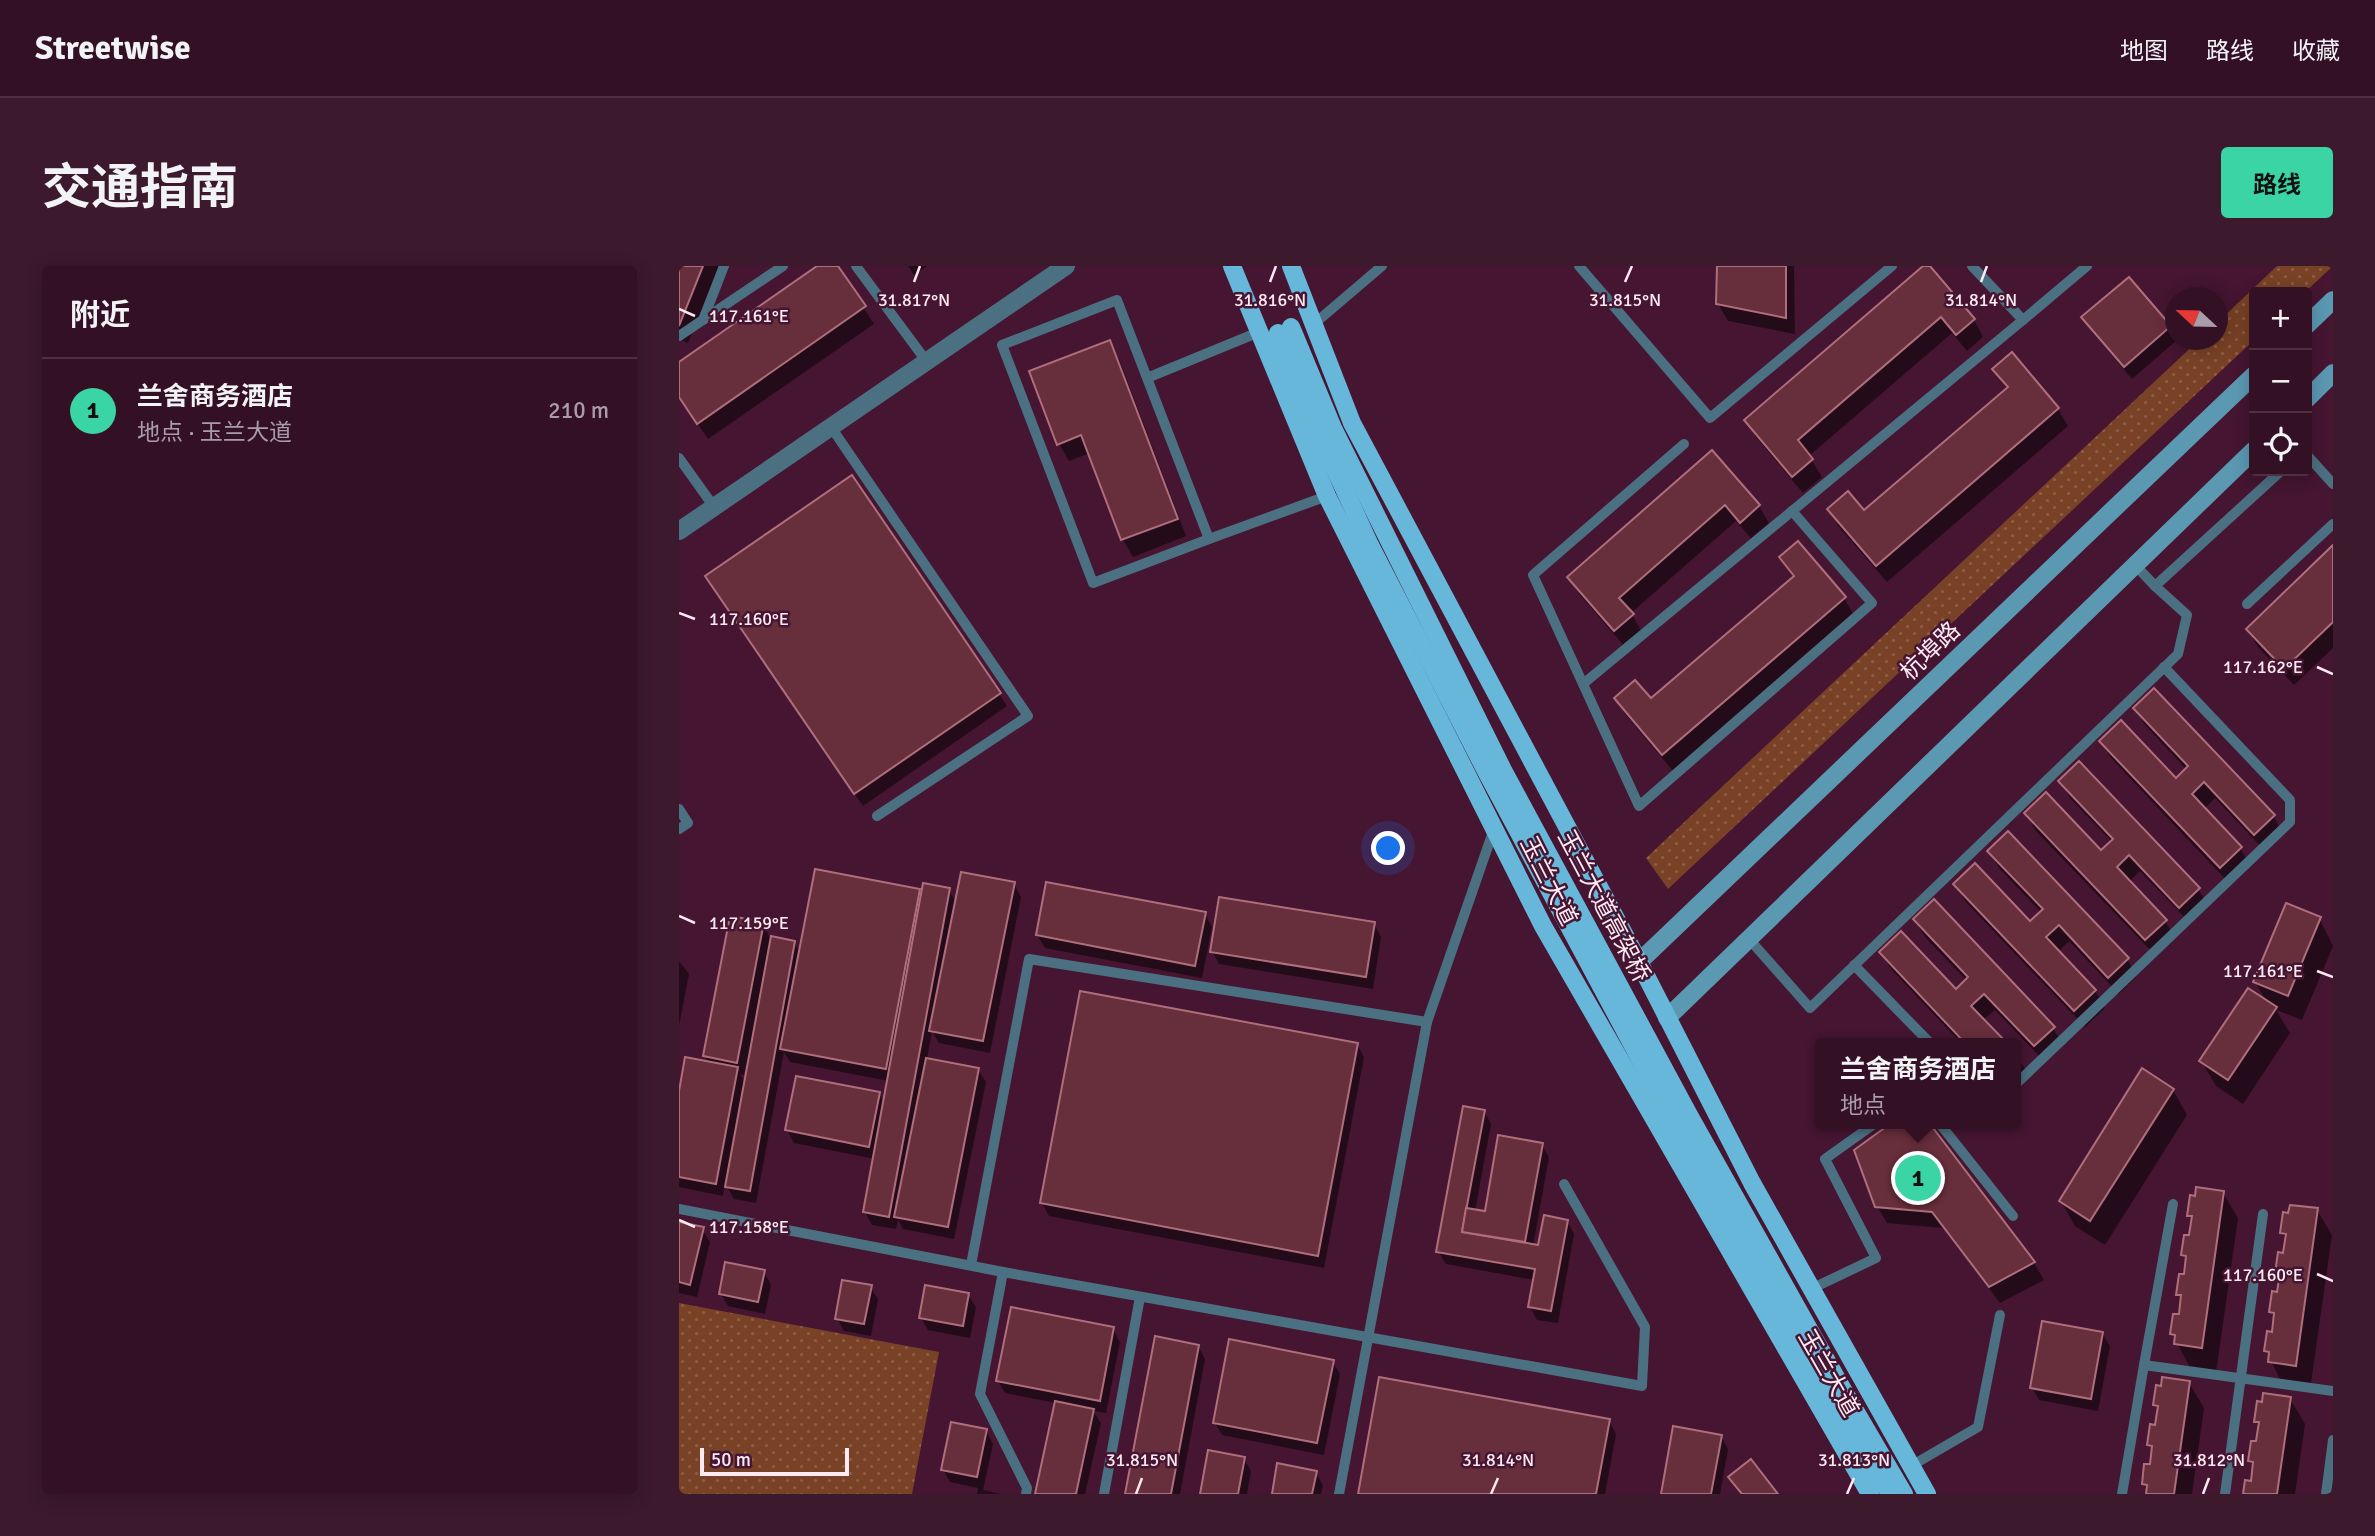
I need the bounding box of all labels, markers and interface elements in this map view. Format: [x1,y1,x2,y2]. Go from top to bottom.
text: Streetwise [35,28,191,69]
text: 地图 [2120,36,2168,66]
text: 路线 [2206,36,2254,66]
text: 收藏 [2292,36,2340,66]
button: 路线 [2221,147,2333,218]
text: 交通指南 [42,158,238,218]
north arrow [2165,287,2228,350]
map controls [2249,287,2312,476]
button: + [2249,287,2312,350]
text: 31.817°N [878,289,950,311]
text: 31.816°N [1234,289,1306,311]
text: 31.815°N [1589,289,1661,311]
text: 31.814°N [1945,289,2017,311]
text: 附近 [70,297,130,334]
text: 117.161°E [709,305,789,327]
button: − [2249,350,2312,413]
text: 兰舍商务酒店 [137,381,293,413]
text: 1 [87,396,99,425]
text: 210 m [548,396,609,425]
button: locate [2249,413,2312,476]
text: 地点 · 玉兰大道 [137,418,292,447]
text: 117.160°E [709,608,789,630]
street label: 杭埠路 [1894,615,1966,687]
text: 117.162°E [2223,656,2303,678]
street label: 玉兰大道高架桥 [1551,825,1657,987]
your location [1371,831,1405,865]
street label: 玉兰大道 [1514,831,1584,931]
text: 117.159°E [709,912,789,934]
text: 117.161°E [2223,960,2303,982]
popup [1815,1038,2021,1129]
text: 兰舍商务酒店 [1840,1054,1996,1086]
text: 地点 [1840,1091,1886,1120]
pin: 1 [1895,1152,1941,1204]
text: 117.158°E [709,1216,789,1238]
text: 117.160°E [2223,1264,2303,1286]
street label: 玉兰大道 [1792,1324,1866,1422]
scale bar [700,1445,849,1477]
text: 50 m [711,1448,751,1472]
text: 31.815°N [1106,1449,1178,1471]
text: 31.814°N [1462,1449,1534,1471]
text: 31.813°N [1818,1449,1890,1471]
text: 31.812°N [2173,1449,2245,1471]

